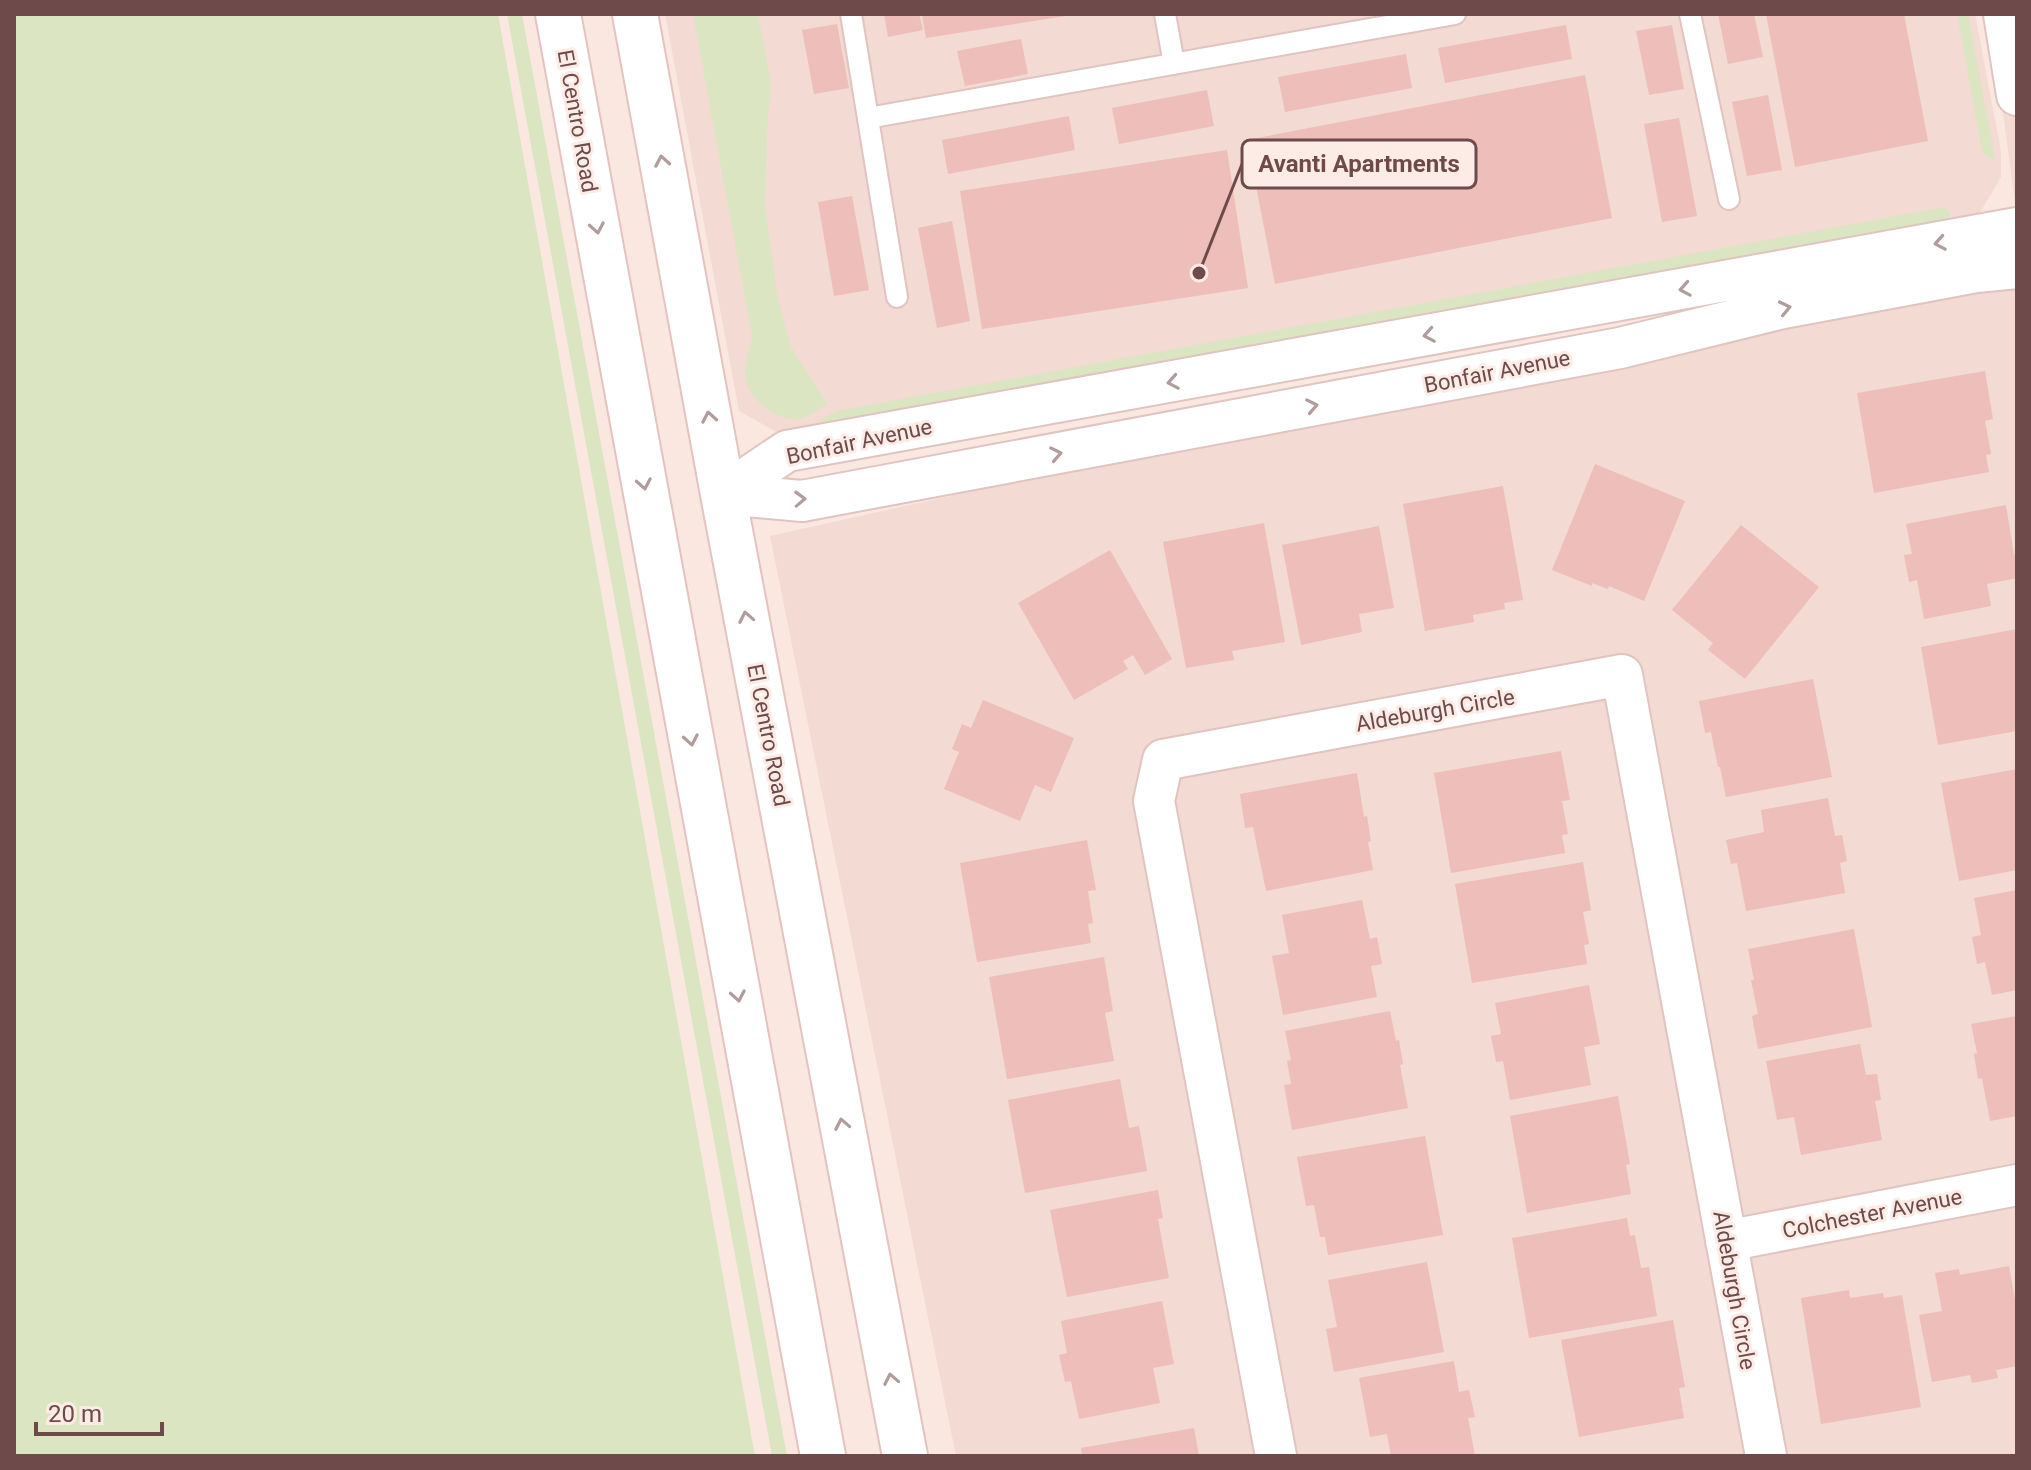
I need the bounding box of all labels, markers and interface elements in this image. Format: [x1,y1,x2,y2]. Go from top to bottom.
street label: El Centro Road [553,48,602,194]
callout: Avanti Apartments [1242,140,1476,188]
text: Avanti Apartments [1258,150,1460,178]
one-way arrow [654,155,671,168]
one-way arrow [588,222,605,235]
one-way arrow [1934,233,1947,250]
one-way arrow [1678,279,1691,296]
one-way arrow [1778,300,1792,317]
one-way arrow [1422,326,1436,343]
street label: Bonfair Avenue [1422,345,1572,398]
one-way arrow [1166,372,1180,389]
one-way arrow [1304,398,1318,415]
one-way arrow [701,410,718,424]
street label: Bonfair Avenue [784,414,934,469]
one-way arrow [1049,446,1063,463]
one-way arrow [635,477,652,491]
one-way arrow [794,491,807,508]
one-way arrow [739,611,756,624]
street label: El Centro Road [742,662,795,808]
street label: Aldeburgh Circle [1354,684,1516,737]
one-way arrow [682,733,699,747]
one-way arrow [729,989,746,1002]
one-way arrow [835,1117,852,1131]
street label: Colchester Avenue [1780,1184,1964,1243]
street label: Aldeburgh Circle [1708,1209,1761,1371]
one-way arrow [883,1373,900,1386]
scale bar [36,1386,162,1436]
text: 20 m [48,1400,102,1428]

